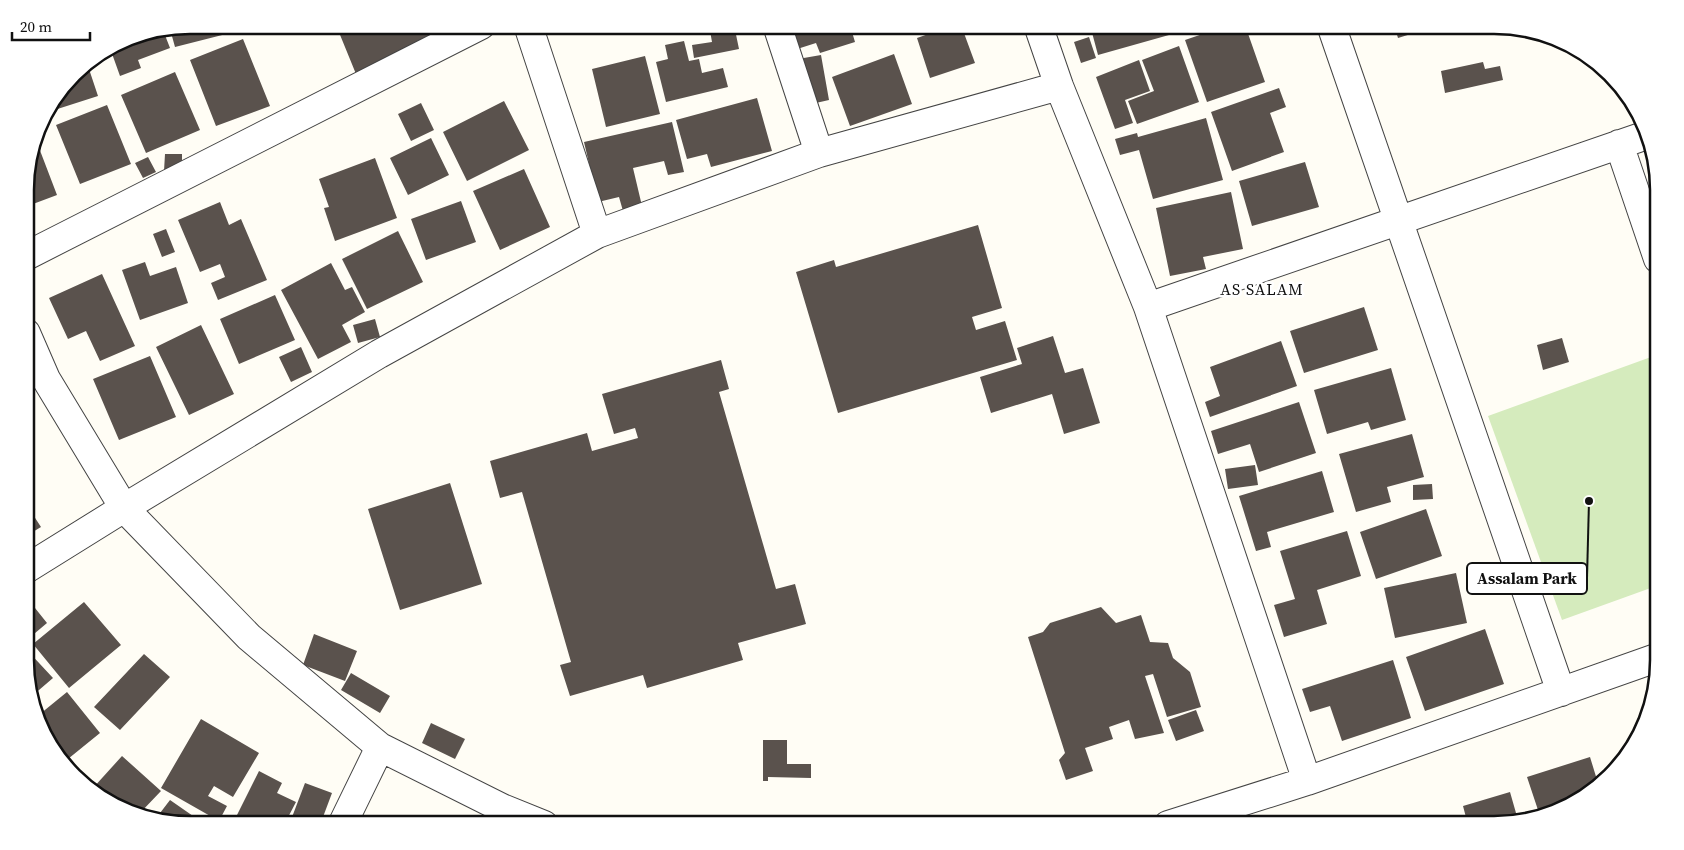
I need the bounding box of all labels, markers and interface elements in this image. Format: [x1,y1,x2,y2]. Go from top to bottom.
scale bar [12,10,90,42]
text: 20 m [20,16,52,37]
district label: AS SALAM [1220,278,1304,300]
callout: Assalam Park [1467,563,1587,594]
text: Assalam Park [1477,567,1577,589]

